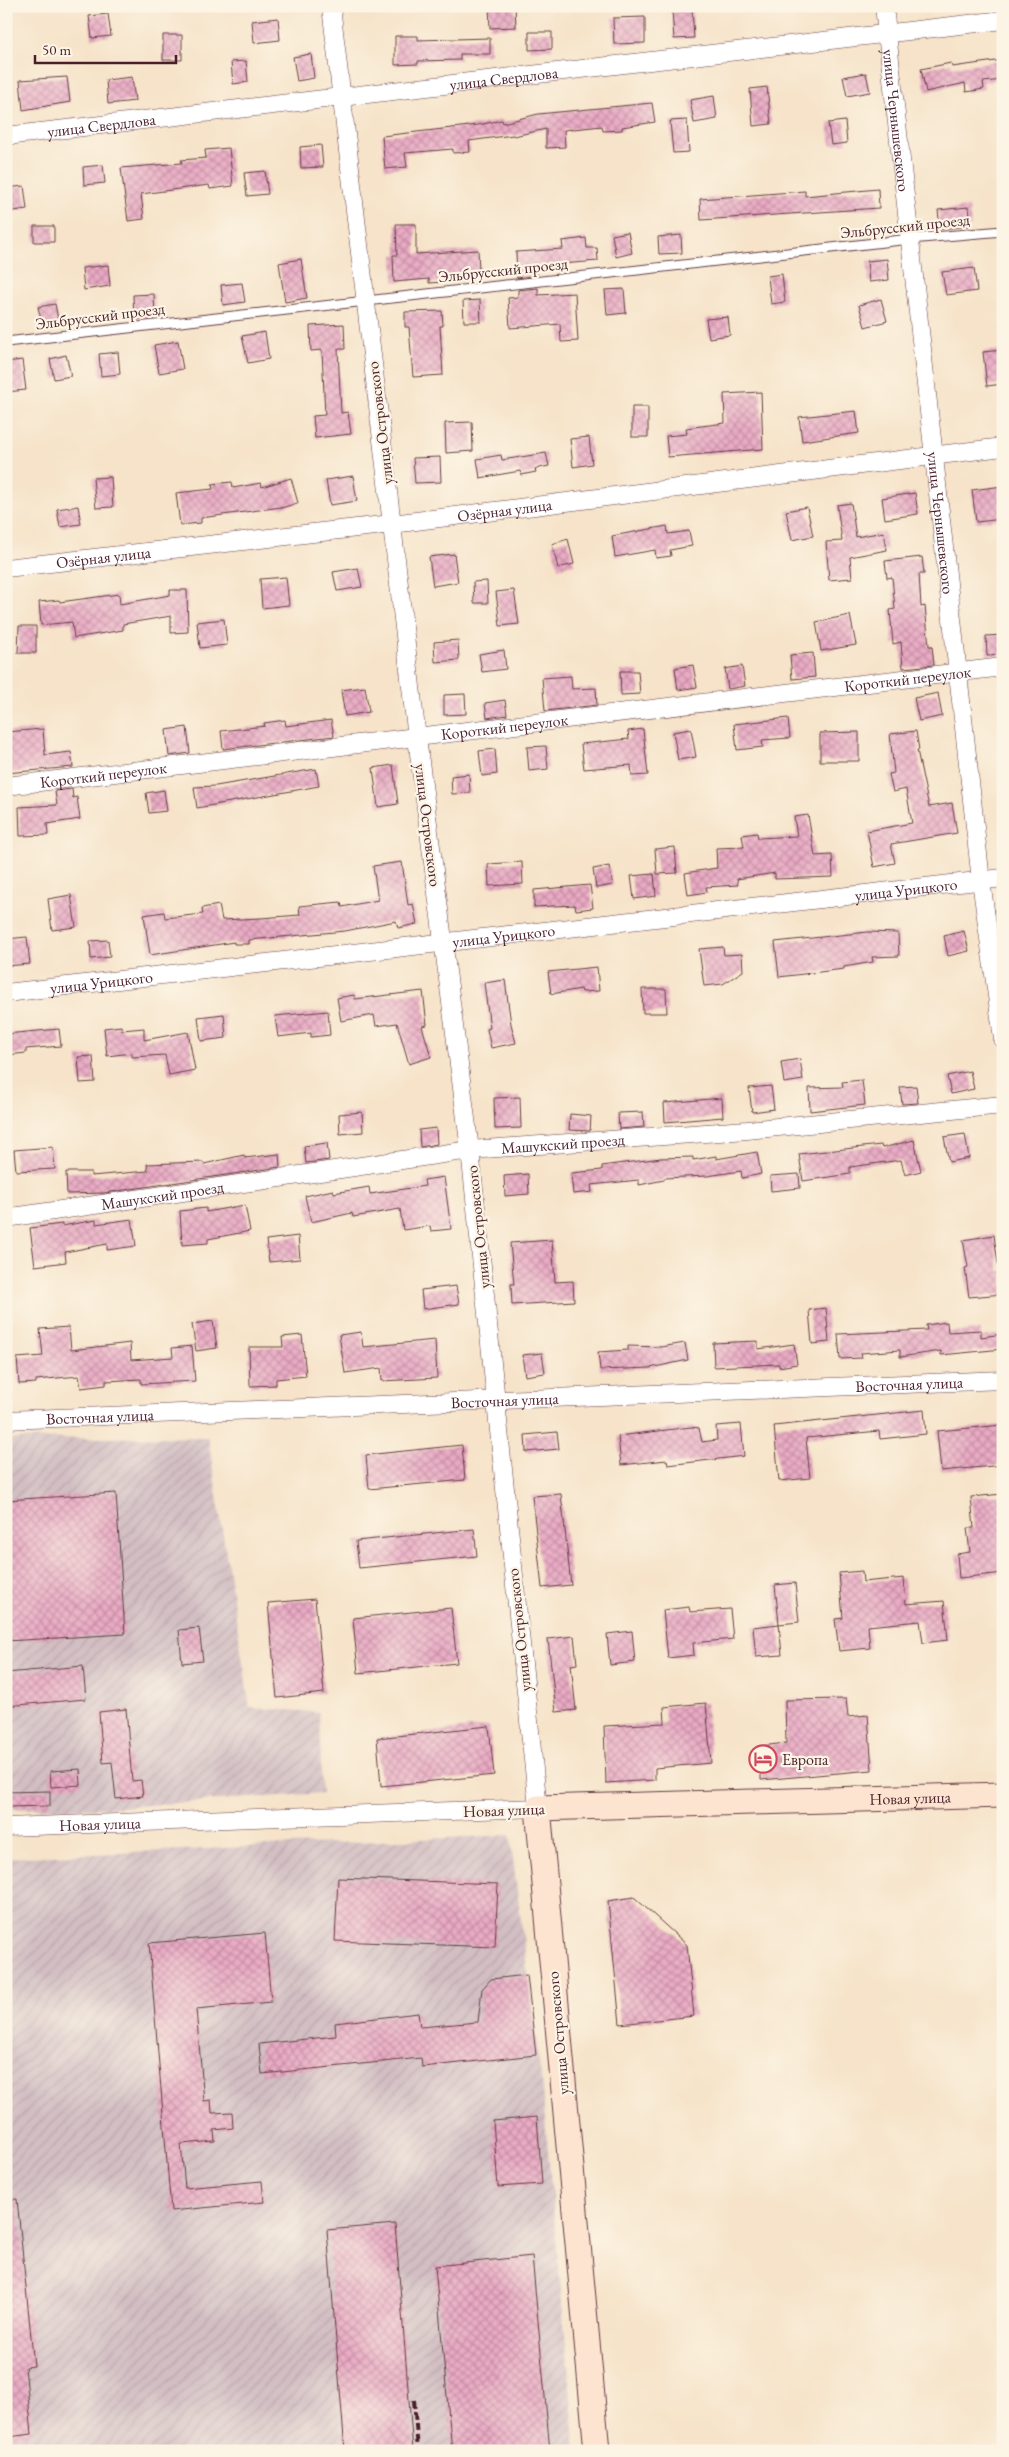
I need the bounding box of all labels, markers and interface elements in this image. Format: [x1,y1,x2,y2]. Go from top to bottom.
scale bar [35,32,176,64]
text: 50 m [42,40,71,59]
street label: улица Чернышевского [878,48,915,193]
street label: улица Свердлова [448,61,560,95]
street label: улица Свердлова [46,108,157,142]
street label: Эльбрусский проезд [839,209,972,243]
street label: Эльбрусский проезд [437,253,570,287]
street label: Эльбрусский проезд [34,298,167,334]
street label: улица Островского [362,360,398,486]
street label: улица Чернышевского [923,450,960,595]
street label: Озёрная улица [456,493,554,526]
street label: Озёрная улица [55,541,153,573]
street label: Короткий переулок [843,660,972,696]
street label: Короткий переулок [440,708,569,744]
street label: Короткий переулок [39,756,168,792]
street label: улица Островского [410,762,446,888]
street label: улица Урицкого [854,873,959,906]
street label: улица Урицкого [451,919,556,952]
street label: улица Урицкого [49,966,154,998]
street label: Машукский проезд [500,1128,626,1158]
street label: улица Островского [461,1164,495,1290]
street label: Машукский проезд [100,1176,226,1214]
street label: Восточная улица [855,1371,964,1396]
street label: Восточная улица [450,1387,560,1413]
street label: Восточная улица [46,1404,155,1429]
street label: улица Островского [502,1567,536,1693]
hotel icon: Европа [748,1744,778,1774]
place label: Европа [782,1749,829,1770]
street label: Новая улица [869,1786,952,1809]
street label: Новая улица [463,1798,546,1822]
street label: Новая улица [59,1812,142,1836]
street label: улица Островского [542,1970,574,2096]

